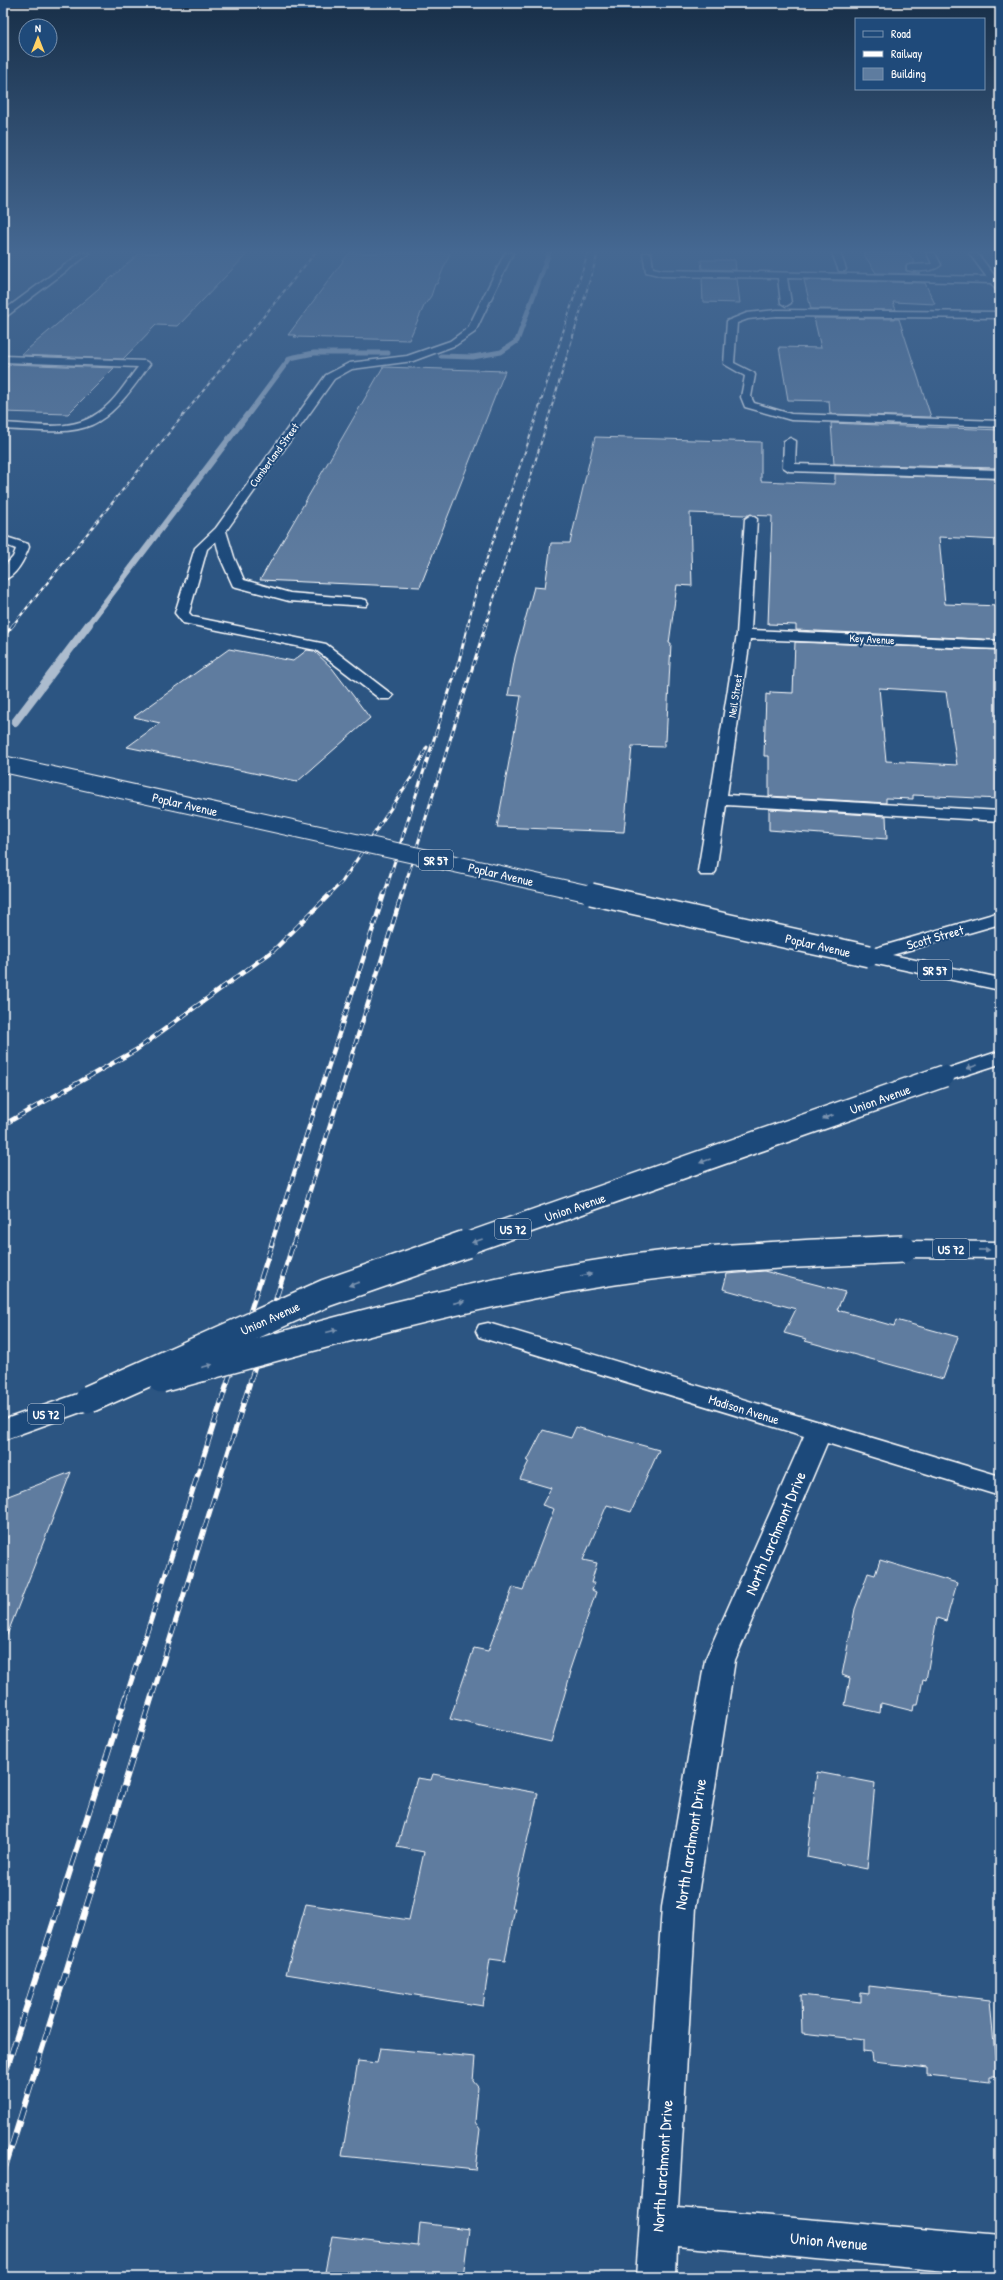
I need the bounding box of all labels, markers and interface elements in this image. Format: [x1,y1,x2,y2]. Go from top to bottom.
north arrow [18,18,58,58]
legend [855,18,985,90]
text: N [35,21,41,35]
text: Road [891,25,911,42]
text: Railway [891,45,922,62]
text: Building [891,65,926,82]
street label: Cumberland Street [246,420,302,490]
street label: Key Avenue [849,631,896,647]
street label: Neil Street [725,673,745,719]
street label: Poplar Avenue [151,788,219,820]
road number: SR 57 [419,850,453,870]
street label: Poplar Avenue [467,858,535,890]
street label: Scott Street [904,920,966,954]
street label: Poplar Avenue [784,929,852,961]
road number: SR 57 [918,960,952,980]
one-way arrow [966,1064,978,1070]
street label: Union Avenue [847,1080,913,1118]
one-way arrow [822,1115,834,1121]
one-way arrow [699,1158,711,1164]
street label: Union Avenue [542,1188,608,1226]
road number: US 72 [495,1219,531,1239]
one-way arrow [471,1238,483,1244]
road number: US 72 [933,1239,969,1259]
one-way arrow [978,1247,991,1253]
one-way arrow [580,1272,592,1278]
one-way arrow [348,1281,360,1287]
street label: Union Avenue [238,1297,302,1339]
one-way arrow [453,1299,465,1305]
one-way arrow [326,1328,339,1334]
one-way arrow [201,1363,213,1369]
street label: Madison Avenue [707,1390,781,1428]
road number: US 72 [28,1404,64,1424]
street label: North Larchmont Drive [739,1467,811,1598]
street label: North Larchmont Drive [669,1776,711,1911]
street label: North Larchmont Drive [646,2099,678,2233]
street label: Union Avenue [789,2227,869,2255]

